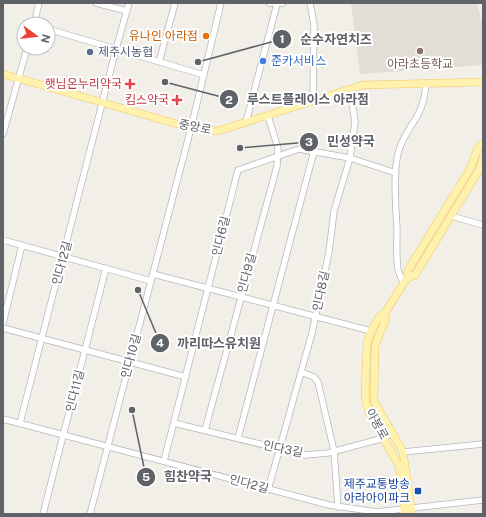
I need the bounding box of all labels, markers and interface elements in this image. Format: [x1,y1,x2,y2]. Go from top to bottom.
north arrow [16,16,56,56]
callout: 순수자연치즈 [272,27,380,52]
place label: 유나인 아라점 [129,29,198,43]
marker: 유나인 아라점 [201,31,211,41]
text: 1 [279,32,285,46]
text: 순수자연치즈 [300,32,372,47]
text: N [39,33,53,44]
place label: 제주시농협 [98,45,153,59]
marker: 아라초등학교 [415,46,425,56]
marker: 제주시농협 [85,47,95,57]
place label: 준카서비스 [271,54,326,68]
marker: 준카서비스 [258,56,268,66]
place label: 아라초등학교 [387,57,453,71]
place label: 햇님온누리약국 [45,77,122,91]
marker: 햇님온누리약국 [125,79,135,89]
callout: 루스트플레이스 아라점 [219,87,377,112]
text: 루스트플레이스 아라점 [247,92,369,107]
place label: 킴스약국 [125,93,169,107]
text: 2 [225,93,233,107]
marker: 킴스약국 [172,95,182,105]
street label: 중앙로 [177,117,213,137]
callout: 민성약국 [299,129,383,154]
text: 민성약국 [327,134,375,149]
text: 3 [305,135,313,149]
street label: 인다6길 [209,215,233,257]
street label: 인다12길 [49,239,75,287]
street label: 인다9길 [235,252,259,294]
street label: 인다8길 [310,270,332,312]
callout: 까리따스유치원 [150,331,269,356]
street label: 인다10길 [118,332,144,380]
text: 4 [156,336,164,350]
text: 까리따스유치원 [177,336,261,351]
street label: 인다11길 [63,368,87,414]
street label: 아봉로 [363,406,391,442]
street label: 인다3길 [262,438,304,460]
callout: 힘찬약국 [136,464,220,489]
text: 힘찬약국 [164,469,212,484]
text: 5 [142,470,150,484]
street label: 인다2길 [228,472,270,496]
place label: 제주교통방송 아라아이파크 [344,477,410,505]
marker: 제주교통방송 아라아이파크 [413,486,423,496]

